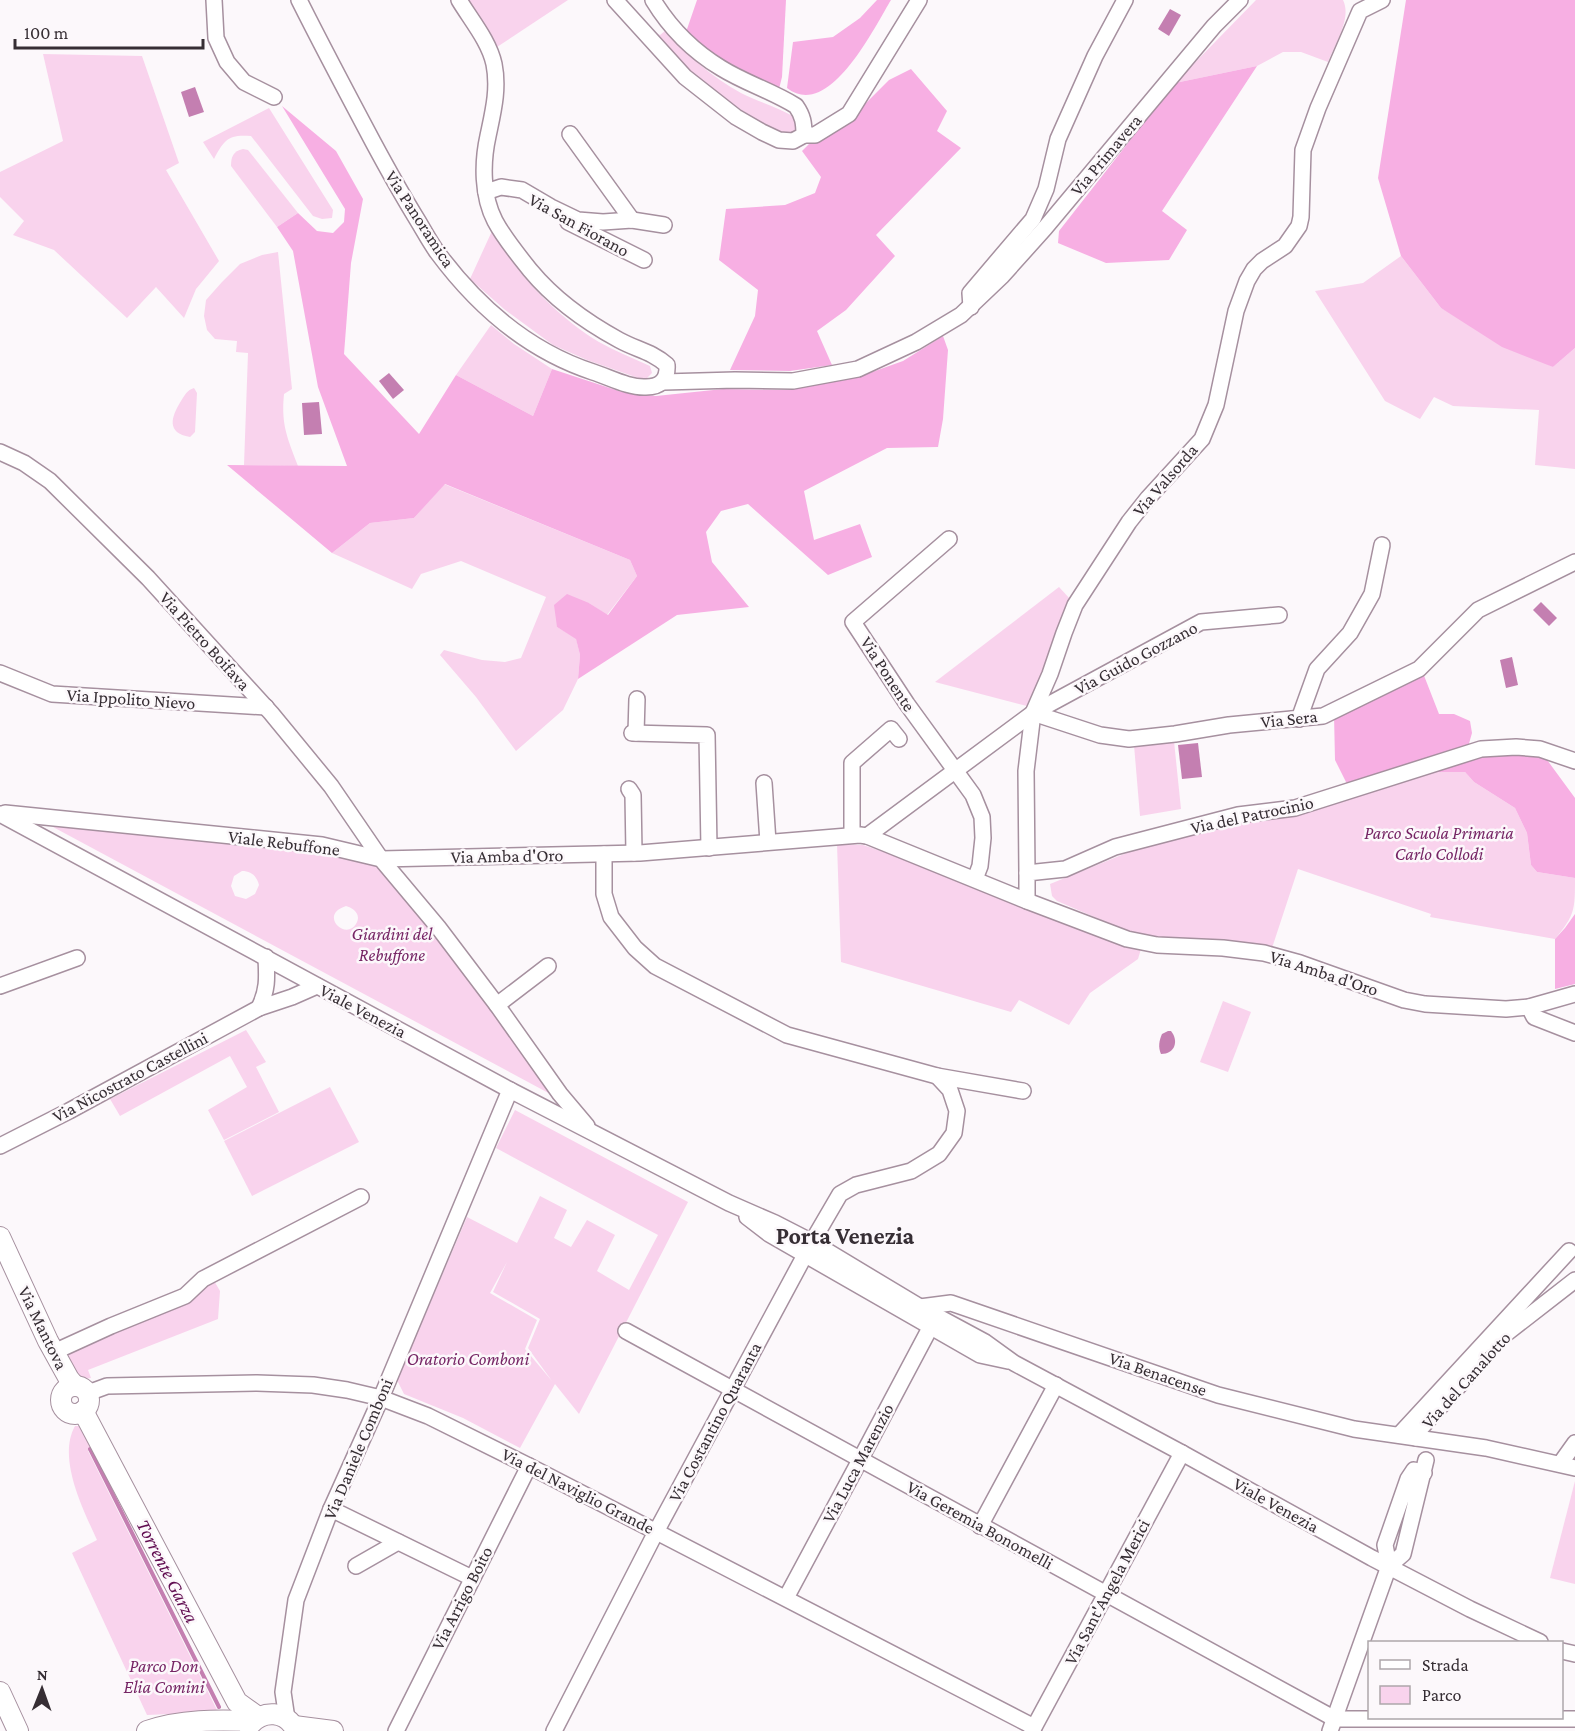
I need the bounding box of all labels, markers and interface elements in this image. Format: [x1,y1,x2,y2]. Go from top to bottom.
scale bar [15,12,202,50]
text: 100 m [24,23,69,43]
street label: Via Primavera [1066,110,1146,200]
street label: Via Panoramica [381,167,459,271]
street label: Via San Fiorano [525,189,633,261]
street label: Via Valsorda [1128,440,1202,520]
street label: Via Pietro Boifava [155,588,255,694]
street label: Via Guido Gozzano [1071,617,1201,699]
street label: Via Ponente [856,633,920,715]
street label: Via Ippolito Nievo [66,685,196,713]
street label: Via Sera [1260,706,1318,732]
street label: Via del Patrocinio [1189,792,1315,838]
park label: Parco Scuola Primaria Carlo Collodi [1364,823,1514,864]
street label: Viale Rebuffone [227,826,341,860]
street label: Via Amba d'Oro [451,845,564,867]
park label: Giardini del Rebuffone [352,924,433,965]
street label: Via Amba d'Oro [1267,946,1381,1000]
street label: Viale Venezia [316,980,410,1042]
street label: Via Nicostrato Castellini [49,1027,211,1126]
district label: Porta Venezia [776,1222,915,1249]
street label: Via Mantova [14,1283,72,1373]
street label: Via del Canalotto [1417,1328,1515,1432]
street label: Via Costantino Quaranta [664,1339,766,1505]
street label: Via Benacense [1106,1348,1210,1400]
park label: Oratorio Comboni [407,1349,529,1369]
street label: Via Daniele Comboni [319,1375,397,1523]
street label: Via Luca Marenzio [818,1400,898,1526]
street label: Via del Naviglio Grande [499,1444,658,1538]
street label: Viale Venezia [1230,1473,1322,1537]
street label: Via Geremia Bonomelli [903,1476,1057,1574]
water label: Torrente Garza [132,1516,204,1626]
street label: Via Sant'Angela Merici [1060,1516,1154,1668]
street label: Via Arrigo Boito [427,1543,497,1653]
legend [1368,1641,1563,1719]
text: Strada [1422,1655,1469,1675]
park label: Parco Don Elia Comini [123,1656,205,1697]
north arrow [12,1659,72,1719]
text: N [37,1666,48,1683]
text: Parco [1422,1685,1461,1705]

